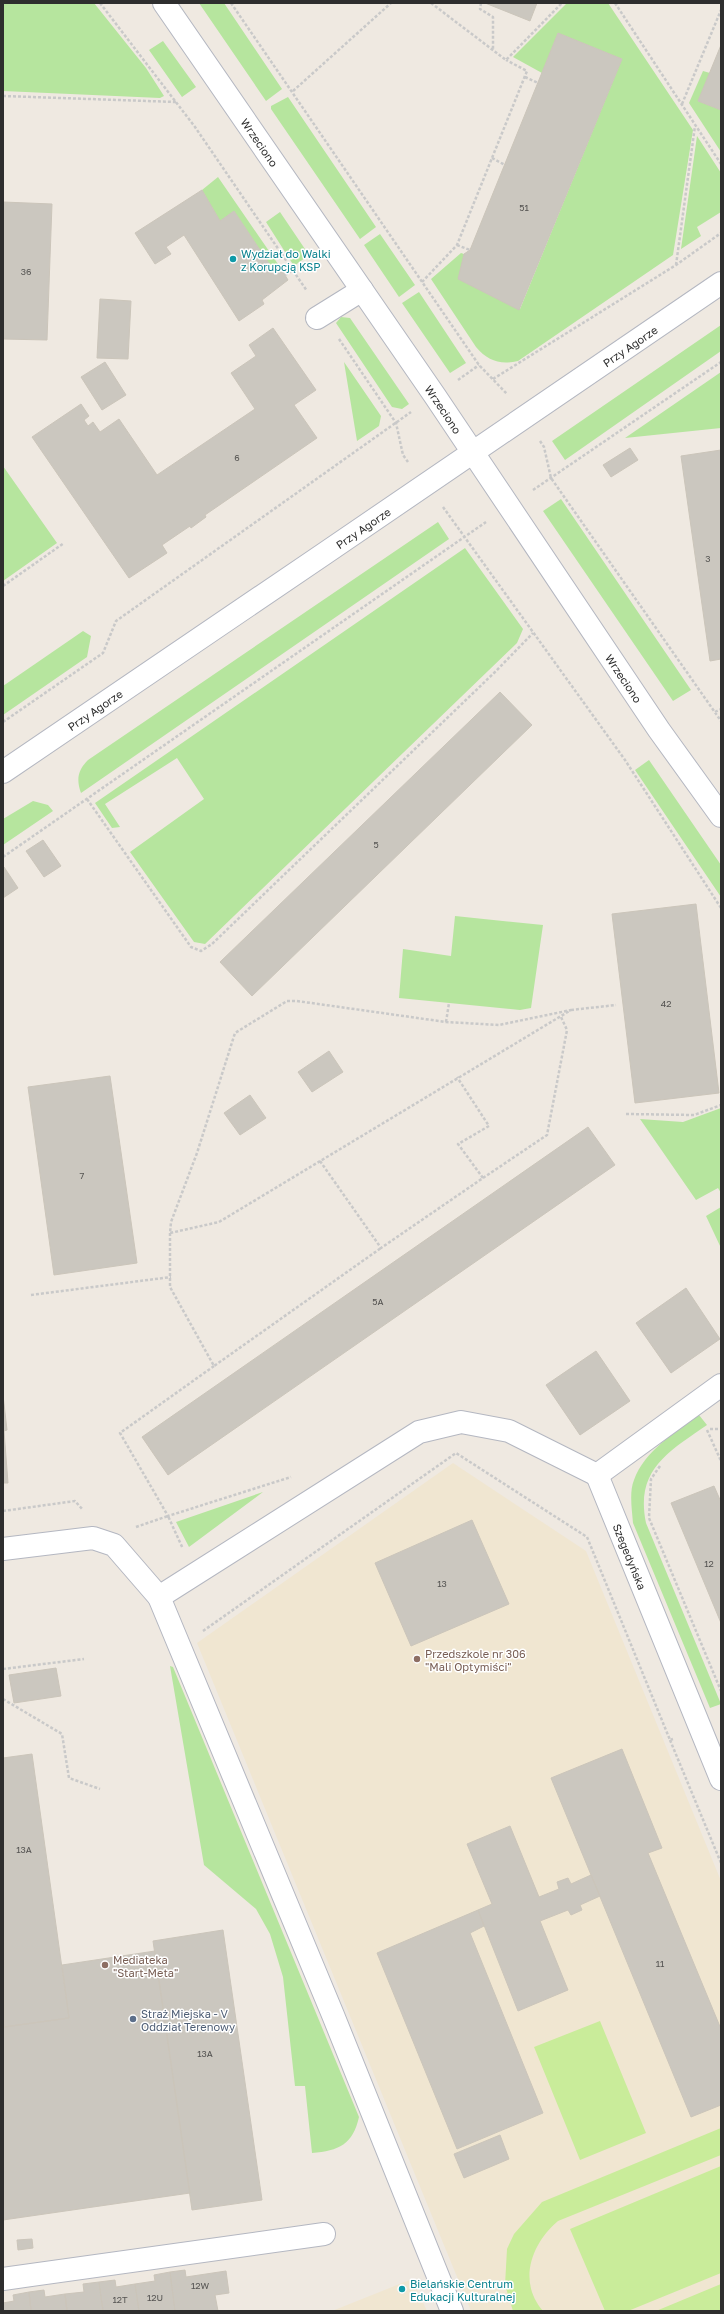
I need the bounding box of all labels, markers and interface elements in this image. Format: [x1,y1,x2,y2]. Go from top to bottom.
street label: Wrzeciono [239,116,281,169]
house number: 51 [519,202,529,213]
place label: Wydział do Walki z Korupcją KSP [241,247,331,273]
marker: Wydział do Walki z Korupcją KSP [228,254,238,264]
house number: 36 [21,266,31,277]
street label: Przy Agorze [600,322,660,369]
street label: Wrzeciono [423,382,465,436]
house number: 6 [234,452,240,463]
street label: Przy Agorze [333,504,393,551]
house number: 3 [705,553,711,564]
street label: Wrzeciono [603,651,645,705]
street label: Przy Agorze [65,686,125,733]
house number: 5 [373,839,379,850]
house number: 42 [661,998,671,1009]
house number: 7 [80,1170,85,1181]
house number: 5A [372,1296,384,1307]
street label: Szegedyńska [611,1522,649,1591]
house number: 12 [704,1558,714,1569]
house number: 13 [437,1578,447,1589]
place label: Przedszkole nr 306 "Mali Optymiści" [425,1647,526,1673]
marker: Przedszkole nr 306 "Mali Optymiści" [412,1654,422,1664]
house number: 13A [16,1844,32,1855]
place label: Mediateka "Start-Meta" [113,1953,178,1979]
house number: 11 [656,1958,665,1969]
marker: Mediateka "Start-Meta" [100,1960,110,1970]
place label: Straż Miejska - V Oddział Terenowy [141,2007,235,2033]
marker: Straż Miejska - V Oddział Terenowy [128,2014,138,2024]
house number: 13A [197,2048,213,2059]
place label: Bielańskie Centrum Edukacji Kulturalnej [410,2277,515,2303]
house number: 12W [191,2280,209,2291]
marker: Bielańskie Centrum Edukacji Kulturalnej [397,2284,407,2294]
house number: 12U [147,2292,163,2303]
house number: 12T [112,2294,128,2305]

